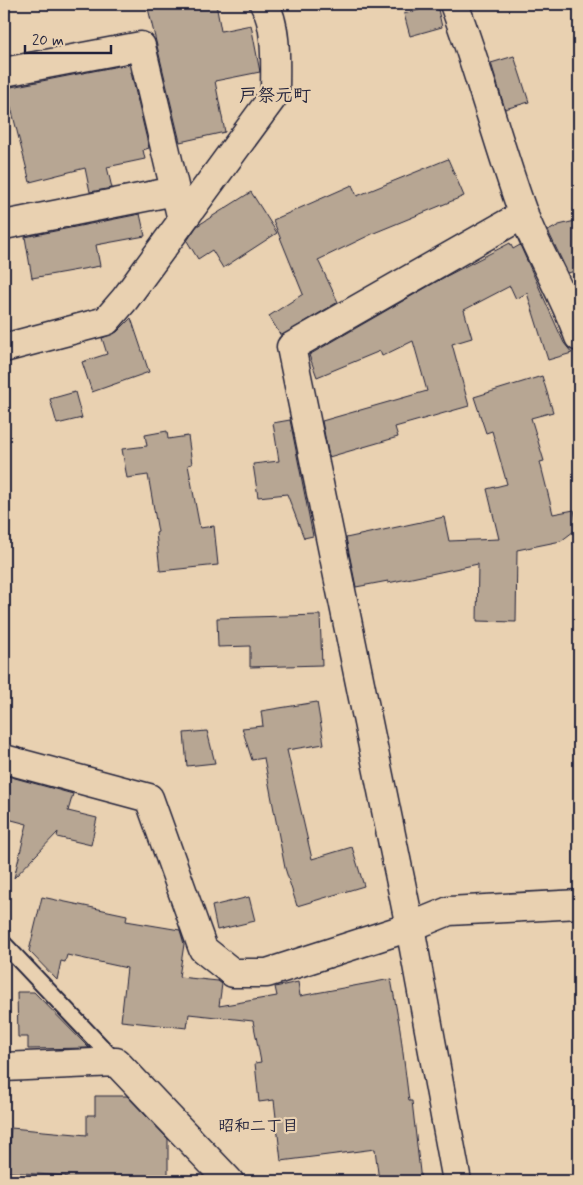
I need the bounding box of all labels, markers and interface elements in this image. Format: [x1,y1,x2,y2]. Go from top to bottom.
scale bar [25,22,111,54]
text: 20 m [32,31,64,51]
district label: 戸祭元町 [239,84,311,108]
district label: 昭和二丁目 [218,1116,298,1137]

